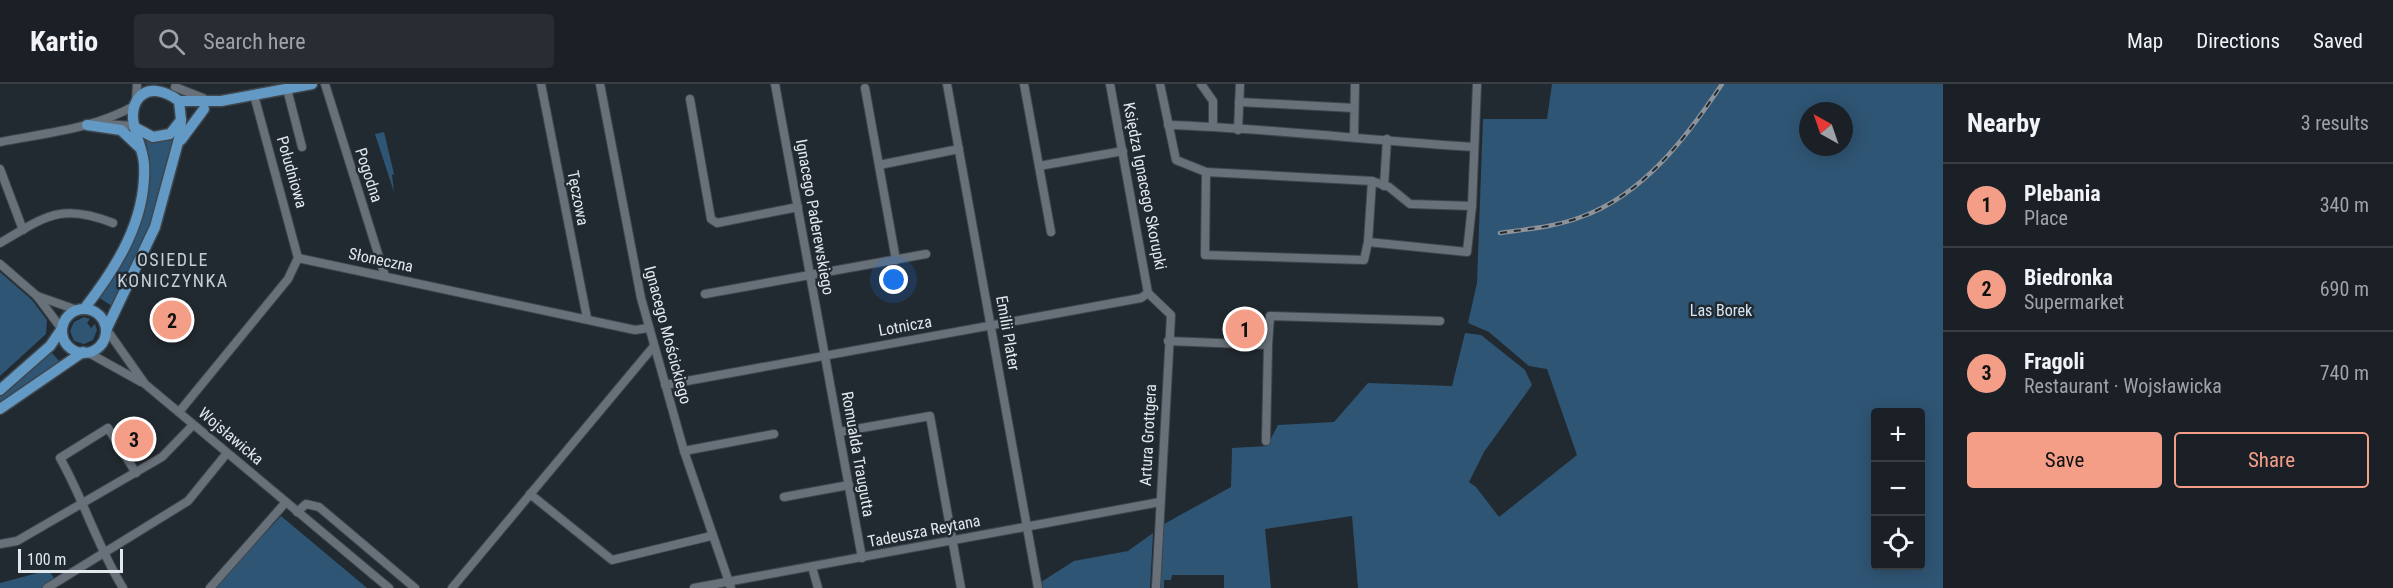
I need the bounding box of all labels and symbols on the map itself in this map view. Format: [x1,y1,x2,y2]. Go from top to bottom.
street label: Księdza Ignacego Skorupki [1119,101,1171,271]
north arrow [1799,102,1853,156]
street label: Południowa [273,134,311,210]
street label: Ignacego Paderewskiego [792,138,838,296]
street label: Pogodna [351,145,387,205]
street label: Tęczowa [563,169,593,227]
street label: Słoneczna [347,244,415,276]
district label: OSIEDLE KONICZYNKA [117,249,229,291]
street label: Ignacego Mościckiego [640,264,696,406]
your location [879,265,908,294]
street label: Emilii Plater [992,294,1024,372]
pin: 2 [152,298,192,342]
park label: Las Borek [1690,301,1753,320]
pin: 1 [1226,306,1264,352]
street label: Lotnicza [877,312,933,340]
street label: Artura Grottgera [1136,383,1160,487]
street label: Romualda Traugutta [838,390,878,518]
street label: Wojsławicka [195,403,267,469]
pin: 3 [114,416,154,462]
street label: Tadeusza Reytana [866,511,982,551]
scale bar [18,546,123,574]

